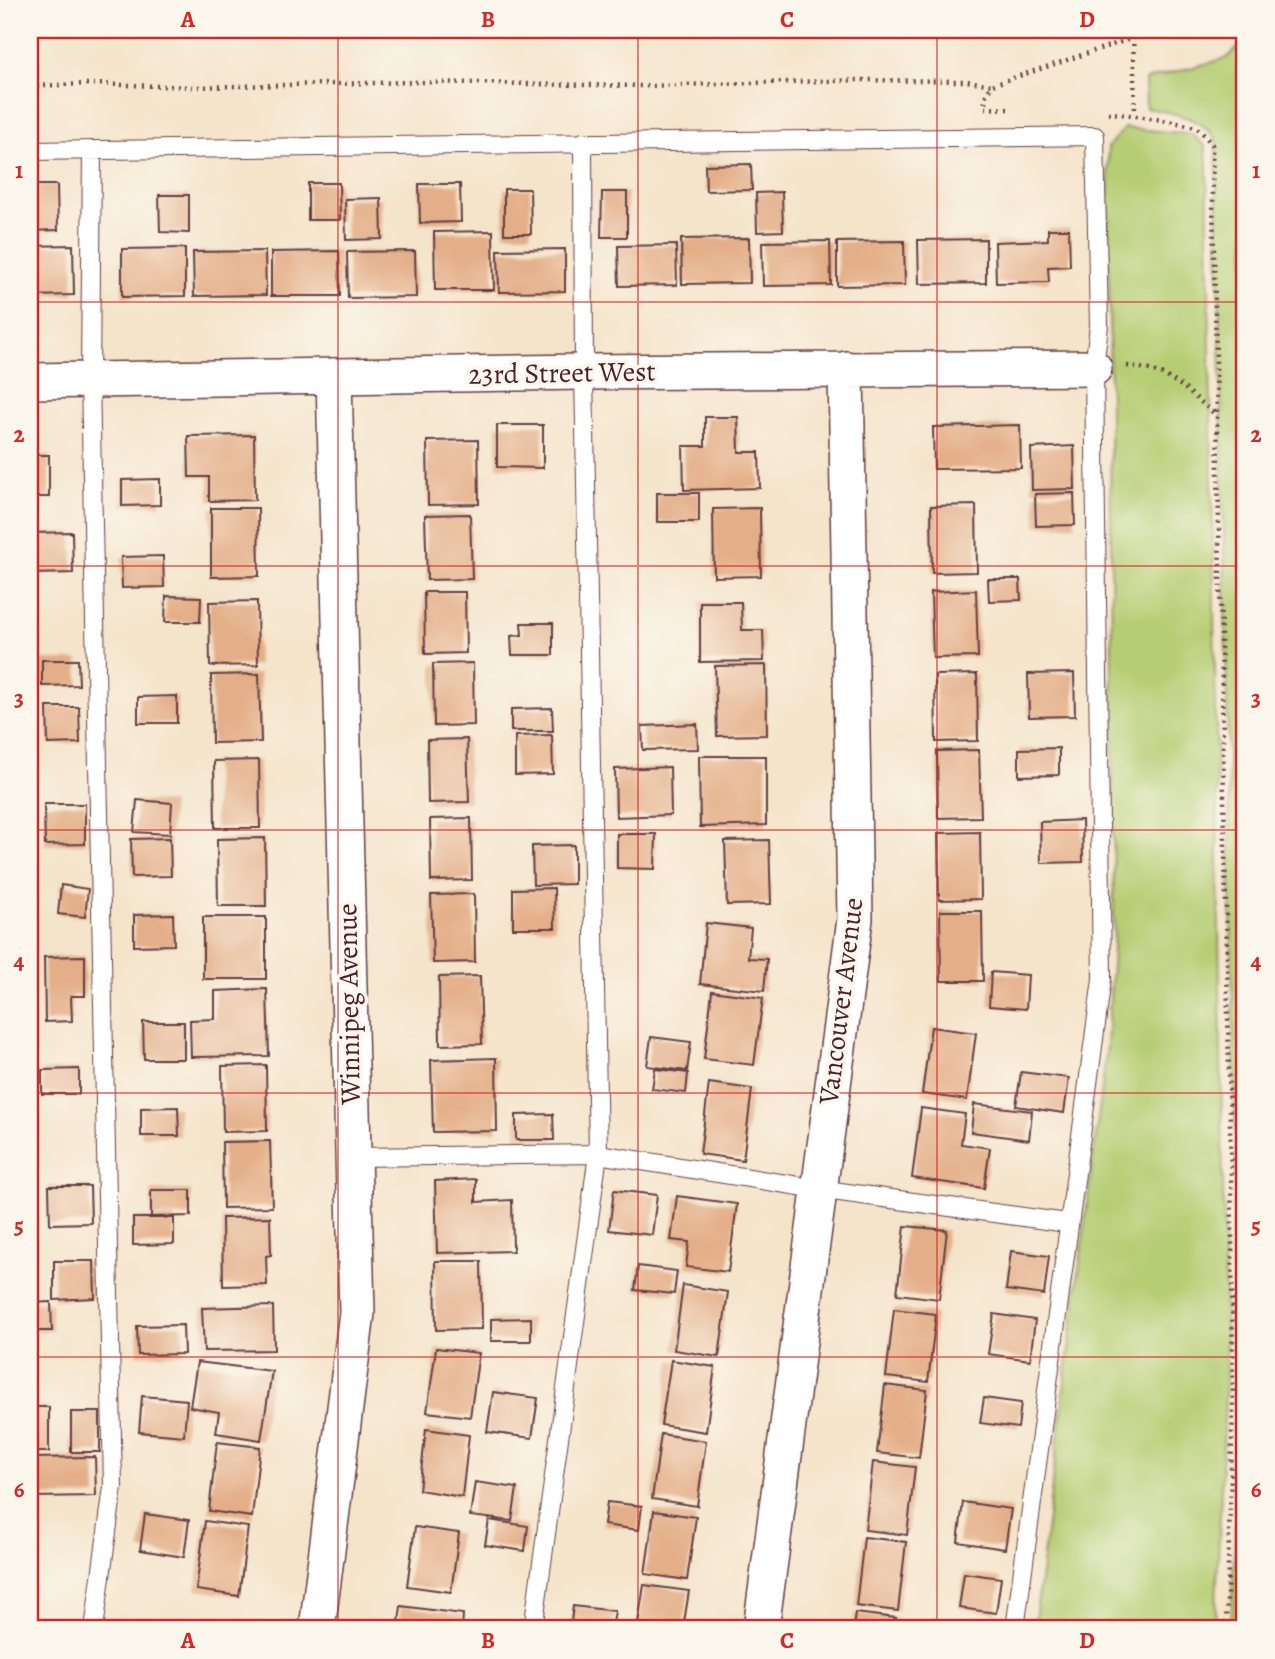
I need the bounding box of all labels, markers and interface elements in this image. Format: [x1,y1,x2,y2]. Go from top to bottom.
text: A [180,4,196,35]
text: B [481,4,495,35]
text: C [780,4,794,35]
text: D [1079,4,1095,35]
text: 1 [15,155,23,186]
text: 1 [1252,155,1260,186]
street label: 23rd Street West [468,352,656,394]
text: 2 [13,419,25,450]
text: 2 [1250,419,1262,450]
text: 3 [14,683,24,714]
text: 3 [1251,683,1261,714]
street label: Vancouver Avenue [809,895,873,1108]
street label: Winnipeg Avenue [328,903,370,1106]
text: 4 [14,946,25,977]
text: 4 [1251,946,1262,977]
text: 5 [14,1210,24,1241]
text: 5 [1251,1210,1261,1241]
text: 6 [14,1474,25,1505]
text: 6 [1251,1474,1262,1505]
text: A [180,1625,196,1656]
text: B [481,1625,495,1656]
text: C [780,1625,794,1656]
text: D [1079,1625,1095,1656]

